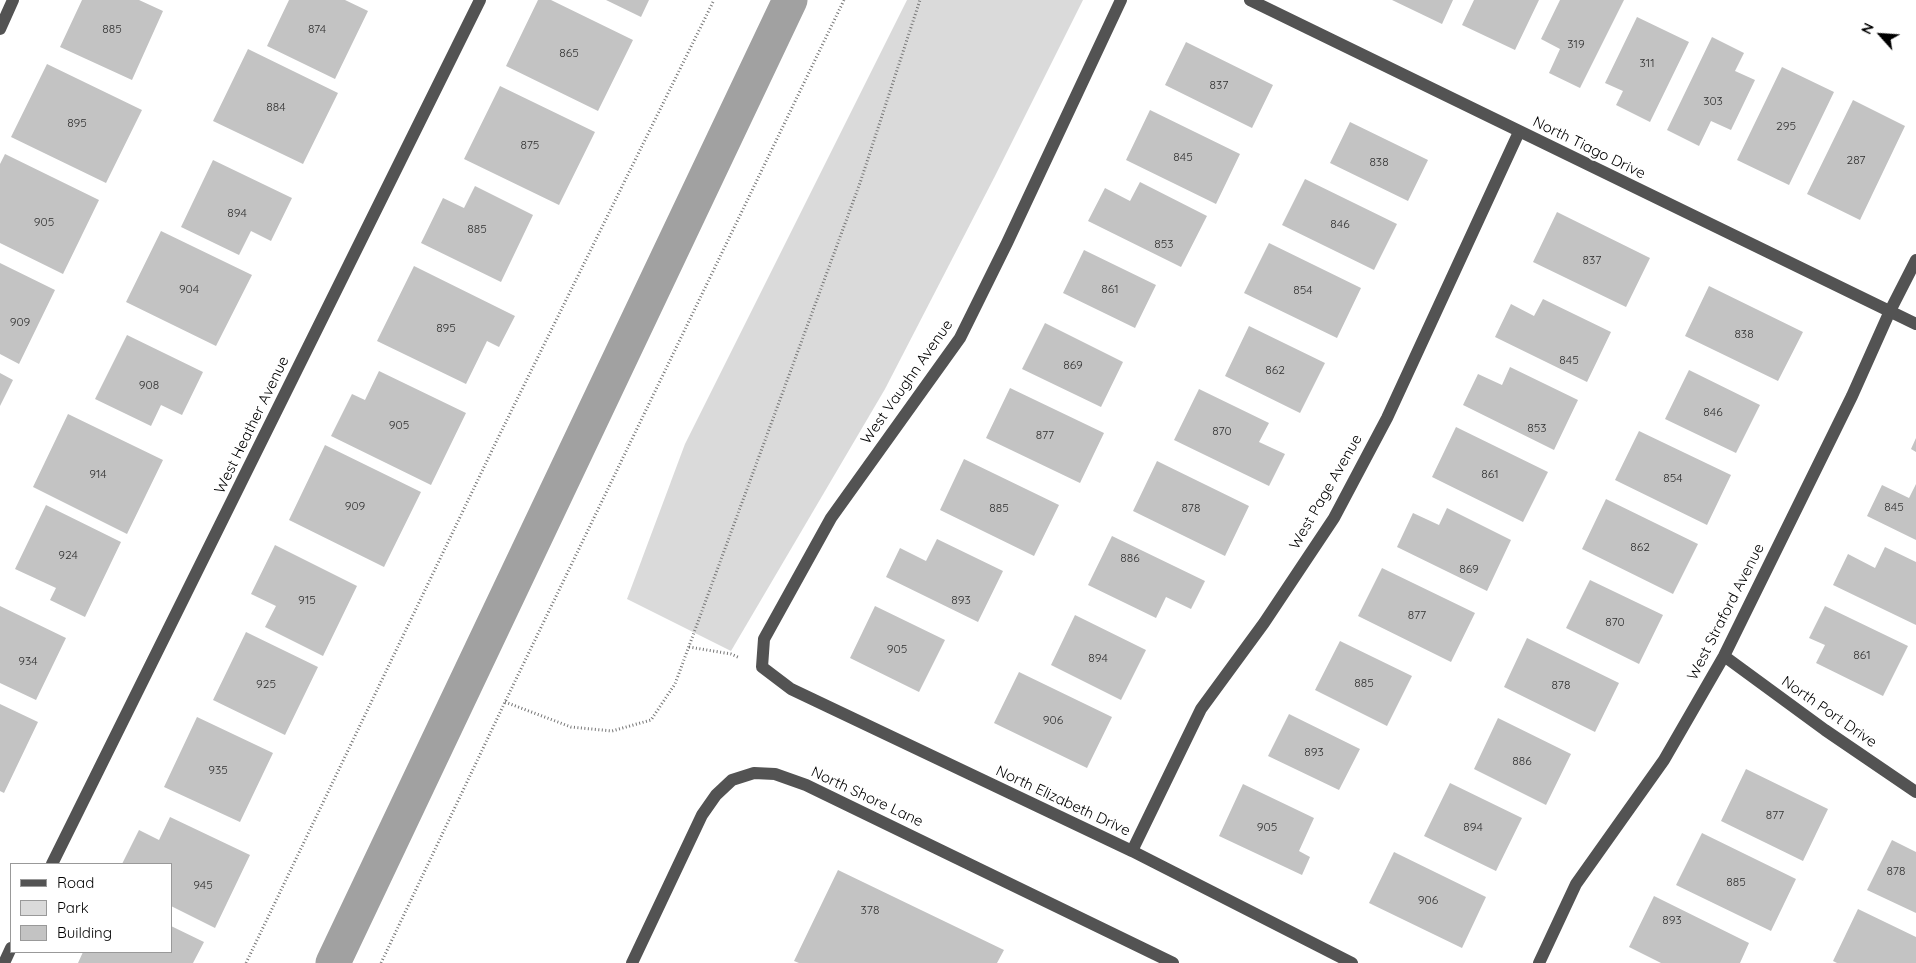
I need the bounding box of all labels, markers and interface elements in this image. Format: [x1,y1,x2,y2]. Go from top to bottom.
north arrow [1856,10,1906,60]
text: N [1857,20,1878,37]
house number: 885 [102,22,122,36]
house number: 874 [308,22,326,36]
house number: 319 [1567,37,1585,51]
house number: 865 [559,46,579,60]
house number: 311 [1639,56,1655,70]
house number: 837 [1210,78,1228,92]
house number: 303 [1703,94,1723,108]
house number: 884 [266,100,286,114]
street label: North Tiago Drive [1530,113,1648,183]
house number: 895 [67,116,87,130]
house number: 295 [1776,119,1796,133]
house number: 875 [521,138,539,152]
house number: 845 [1173,150,1193,164]
house number: 287 [1847,153,1865,167]
house number: 838 [1369,155,1389,169]
house number: 894 [227,206,247,220]
house number: 905 [34,215,54,229]
house number: 846 [1330,217,1350,231]
house number: 885 [467,222,487,236]
house number: 853 [1154,237,1174,251]
house number: 837 [1583,253,1601,267]
house number: 904 [179,282,199,296]
house number: 861 [1101,282,1119,296]
house number: 854 [1293,283,1313,297]
house number: 909 [10,315,30,329]
street label: West Vaughn Avenue [857,316,957,448]
house number: 895 [436,321,456,335]
house number: 838 [1734,327,1754,341]
street label: West Heather Avenue [211,353,293,497]
house number: 845 [1559,353,1579,367]
house number: 869 [1063,358,1083,372]
house number: 862 [1265,363,1285,377]
house number: 908 [139,378,159,392]
house number: 846 [1703,405,1723,419]
house number: 905 [389,418,409,432]
house number: 853 [1527,421,1547,435]
house number: 870 [1212,424,1232,438]
house number: 877 [1036,428,1054,442]
street label: West Page Avenue [1286,431,1366,553]
house number: 914 [89,467,107,481]
house number: 861 [1481,467,1499,481]
house number: 854 [1663,471,1683,485]
house number: 909 [345,499,365,513]
house number: 845 [1884,500,1904,514]
house number: 885 [989,501,1009,515]
house number: 878 [1182,501,1200,515]
house number: 862 [1630,540,1650,554]
street label: West Straford Avenue [1684,541,1768,683]
house number: 924 [58,548,78,562]
house number: 886 [1120,551,1140,565]
house number: 869 [1459,562,1479,576]
house number: 915 [298,593,316,607]
house number: 893 [951,593,971,607]
house number: 877 [1408,608,1426,622]
house number: 870 [1605,615,1625,629]
house number: 905 [887,642,907,656]
house number: 861 [1853,648,1871,662]
house number: 894 [1088,651,1108,665]
house number: 934 [18,654,38,668]
street label: North Port Drive [1778,672,1880,752]
house number: 885 [1354,676,1374,690]
house number: 925 [256,677,276,691]
house number: 878 [1552,678,1570,692]
house number: 906 [1043,713,1063,727]
house number: 893 [1304,745,1324,759]
house number: 886 [1512,754,1532,768]
street label: North Elizabeth Drive [993,762,1133,840]
house number: 935 [208,763,228,777]
street label: North Shore Lane [808,763,926,831]
house number: 877 [1766,808,1784,822]
house number: 905 [1257,820,1277,834]
house number: 894 [1463,820,1483,834]
legend [10,863,172,953]
house number: 878 [1887,864,1905,878]
text: Road [57,873,94,892]
house number: 885 [1726,875,1746,889]
house number: 945 [193,878,213,892]
house number: 906 [1418,893,1438,907]
text: Park [57,898,89,917]
house number: 378 [861,903,879,917]
house number: 893 [1662,913,1682,927]
text: Building [57,923,112,942]

